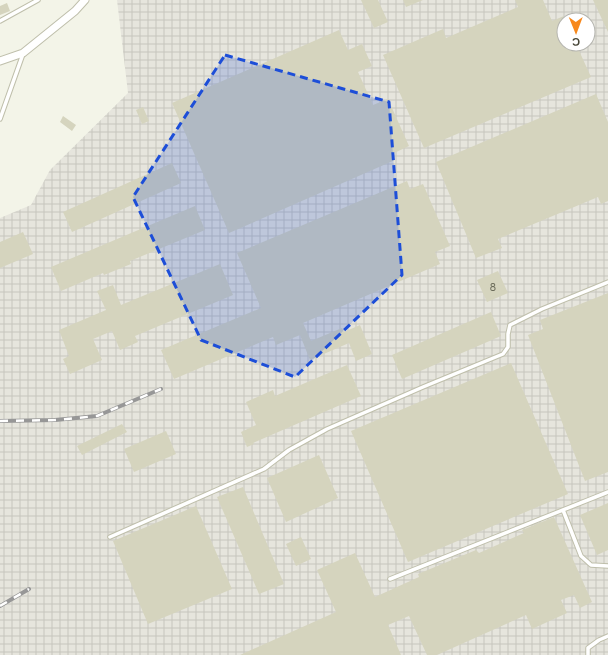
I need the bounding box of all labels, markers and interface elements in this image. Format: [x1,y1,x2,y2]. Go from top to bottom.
north arrow [556,12,596,52]
text: С [572,35,580,48]
house number: 8 [490,281,497,294]

